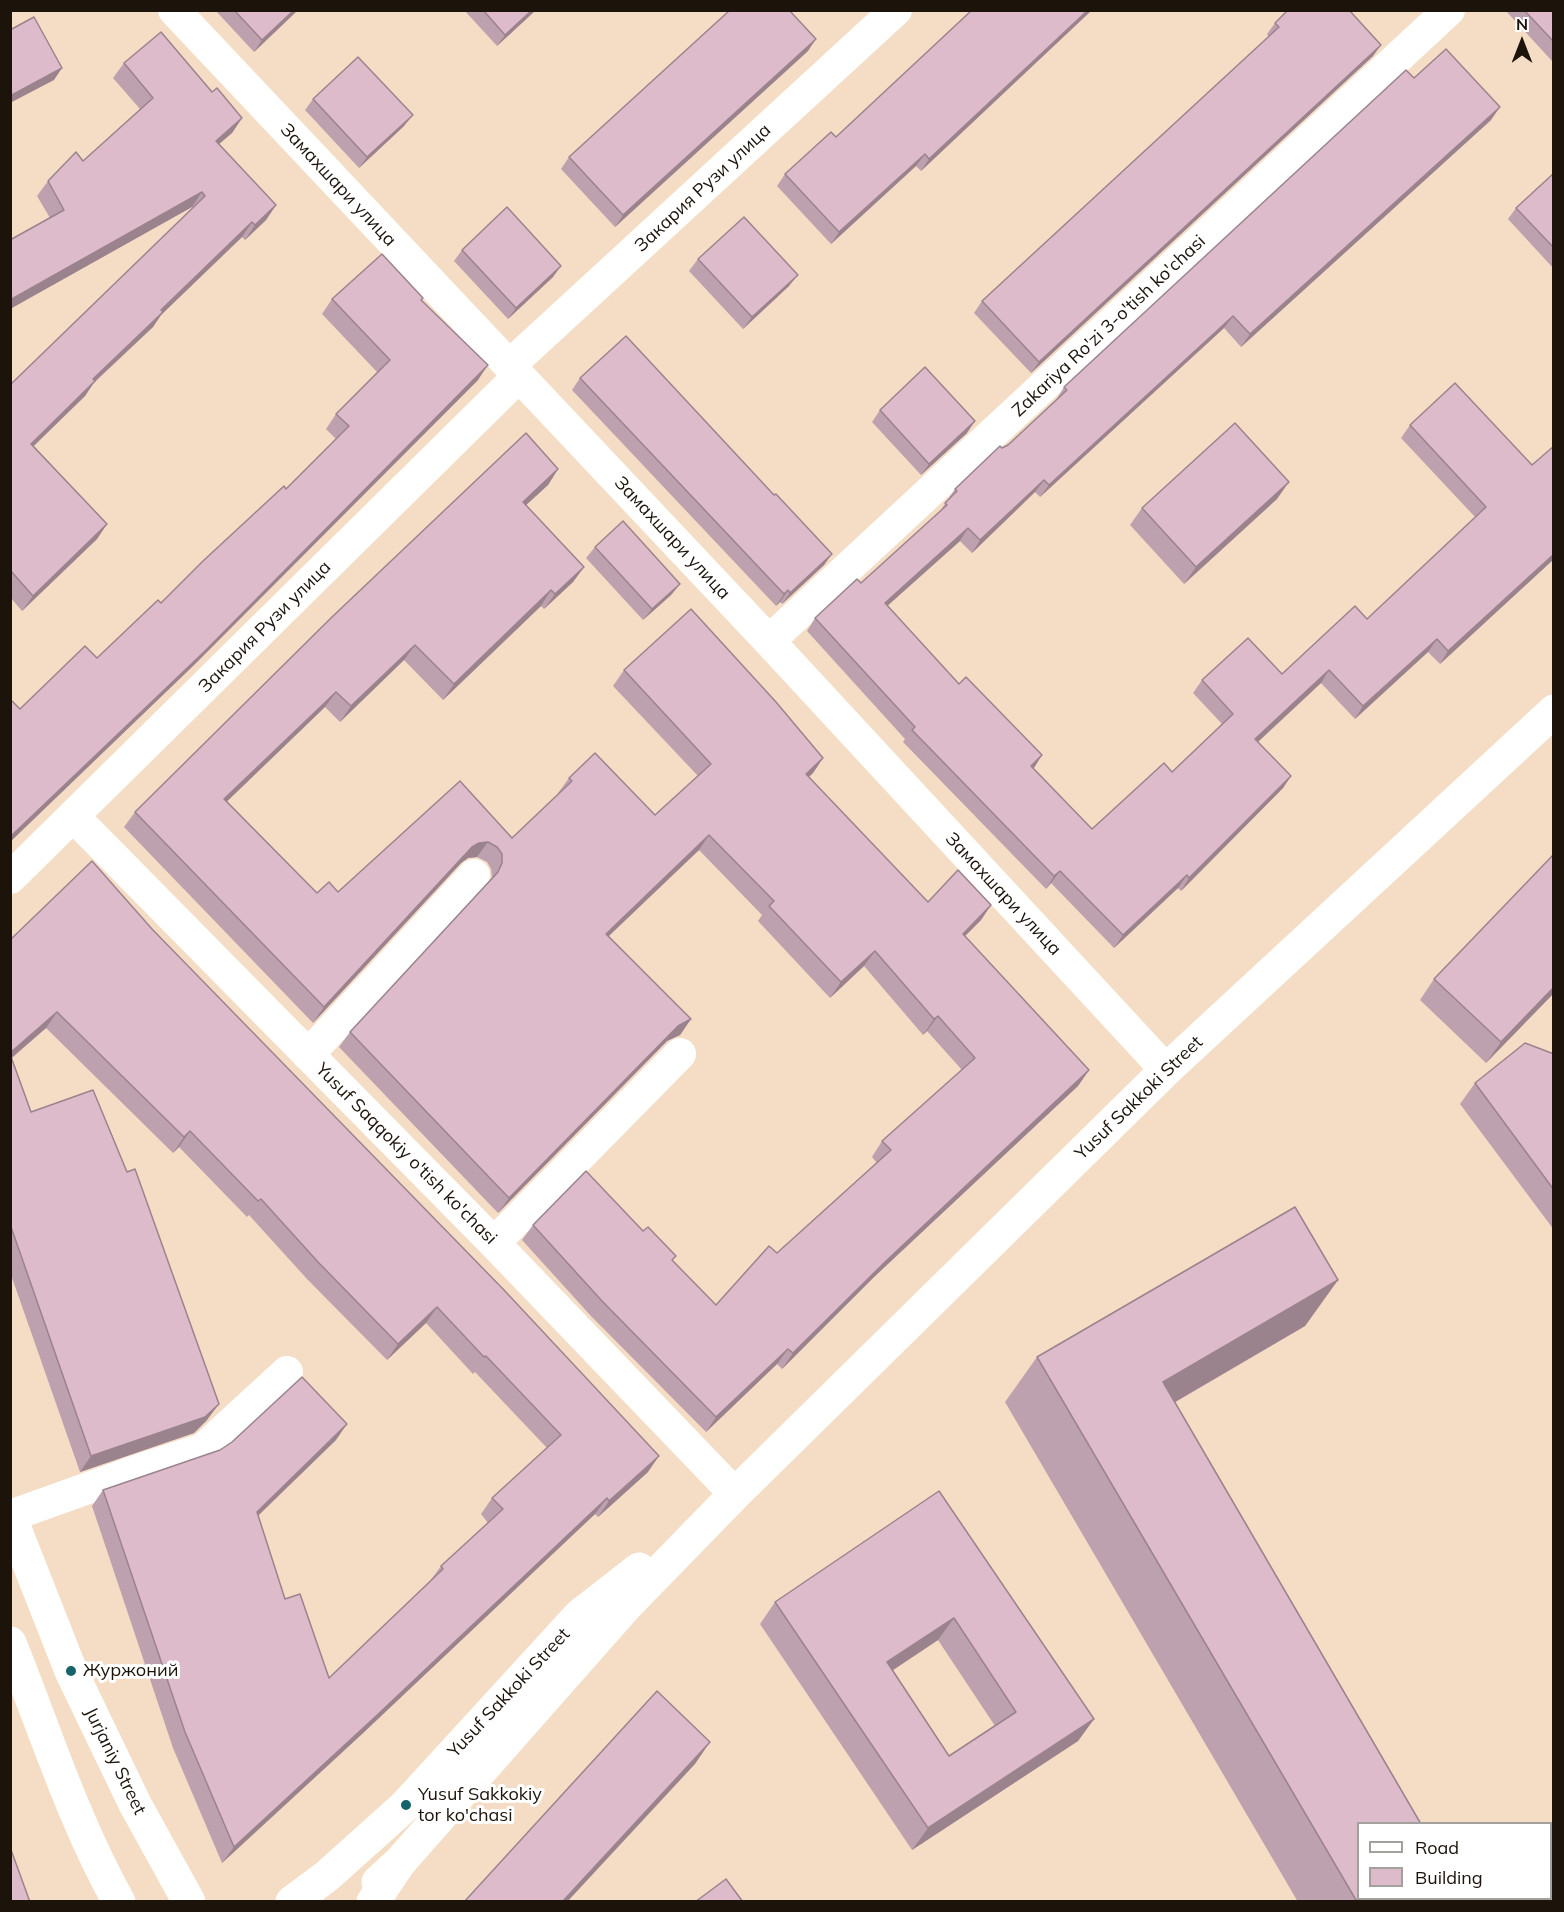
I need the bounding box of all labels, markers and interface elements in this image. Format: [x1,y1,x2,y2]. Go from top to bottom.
north arrow [1492,12,1552,72]
text: N [1516,14,1528,34]
street label: Замахшари улица [275,119,401,251]
street label: Закария Рузи улица [631,119,775,257]
street label: Zakariya Ro'zi 3-o'tish ko'chasi [1008,231,1210,421]
street label: Замахшари улица [609,472,735,604]
street label: Закария Рузи улица [194,556,336,698]
street label: Замахшари улица [940,828,1066,960]
street label: Yusuf Sakkoki Street [1071,1032,1207,1164]
street label: Yusuf Saqqokiy o'tish ko'chasi [311,1059,501,1249]
street label: Yusuf Sakkoki Street [444,1624,574,1762]
place label: Журжоний [83,1660,178,1682]
marker: Журжоний [64,1664,78,1678]
street label: Jurjaniy Street [80,1704,150,1818]
place label: Yusuf Sakkokiy tor ko'chasi [418,1784,542,1826]
marker: Yusuf Sakkokiy tor ko'chasi [399,1798,413,1812]
legend [1357,1822,1552,1900]
text: Road [1415,1836,1459,1859]
text: Building [1415,1866,1483,1889]

